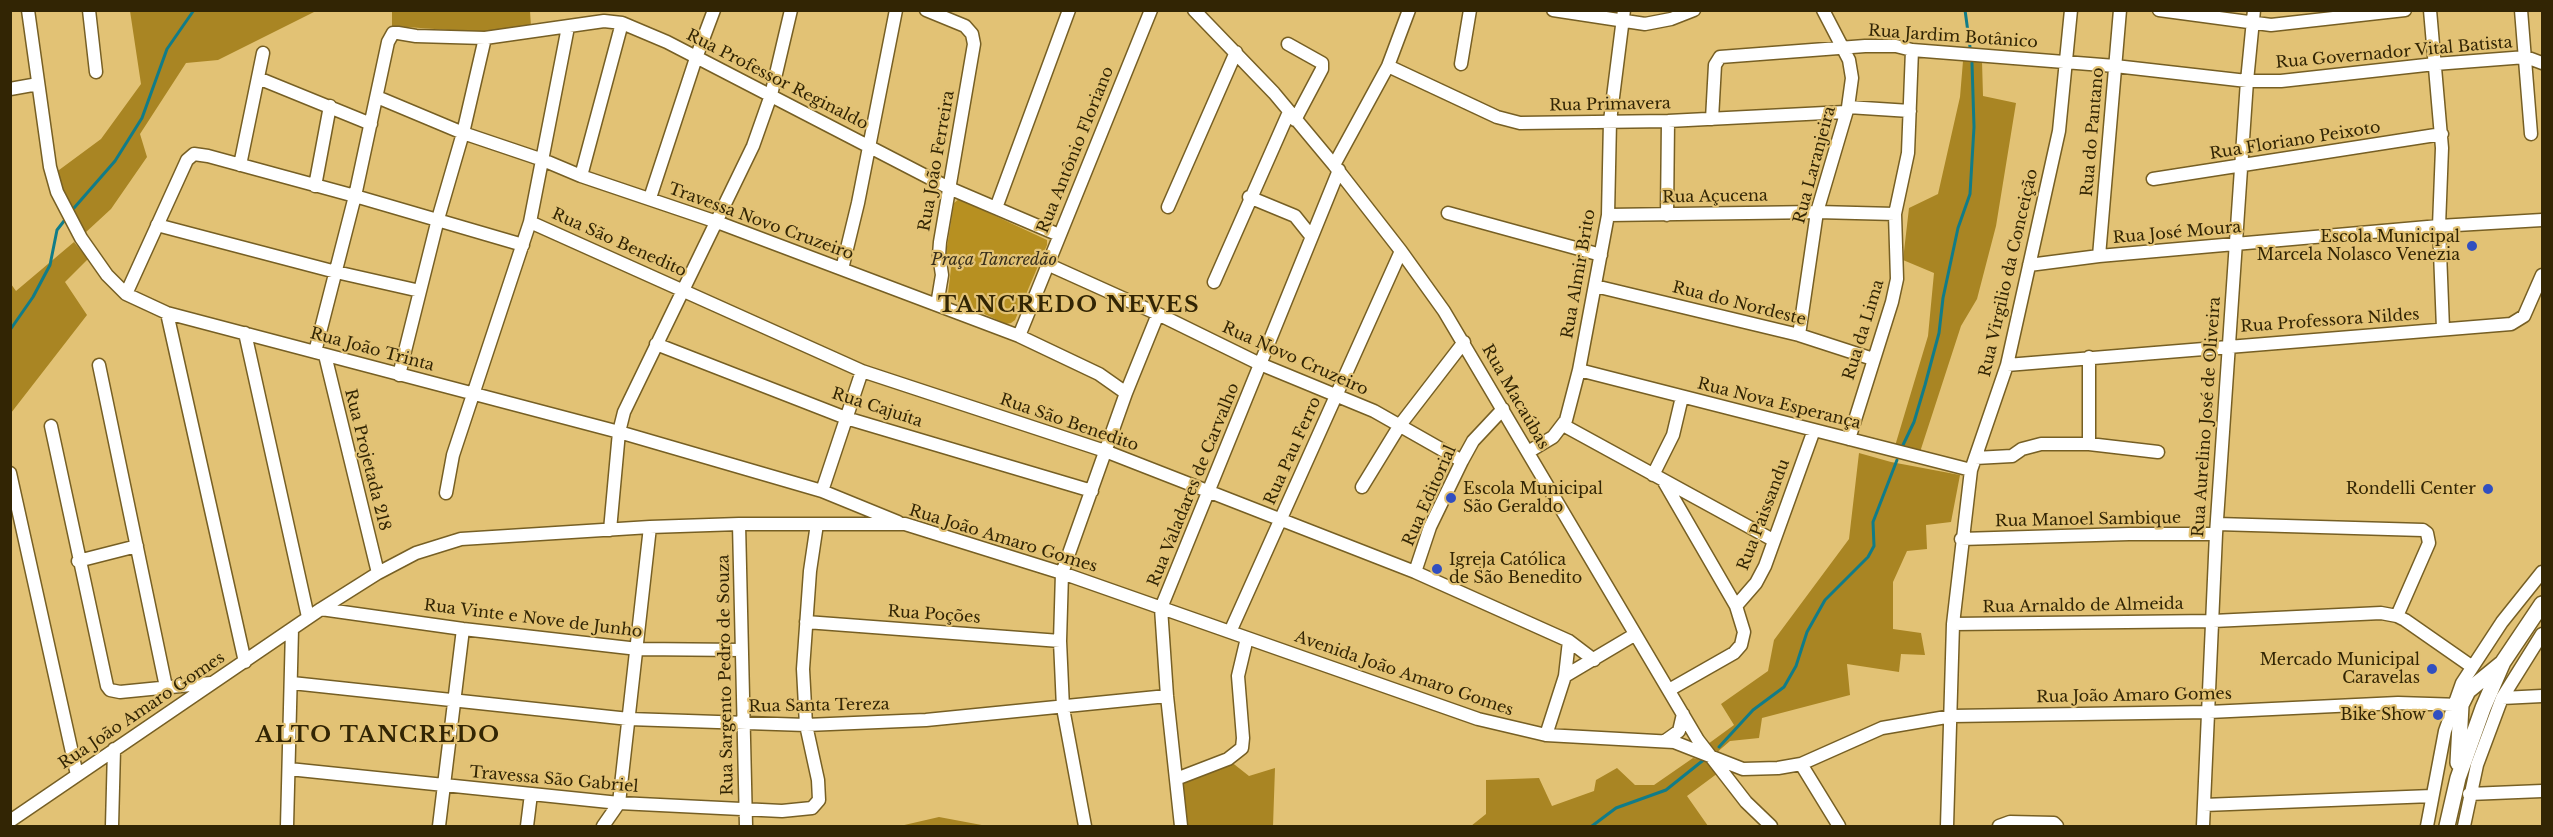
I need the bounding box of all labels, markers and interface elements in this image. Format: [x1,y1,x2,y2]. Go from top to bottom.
street label: Rua Jardim Botânico [1867,21,2039,53]
street label: Rua Professor Reginaldo [683,26,871,134]
street label: Rua Governador Vital Batista [2275,33,2513,73]
street label: Rua Antônio Floriano [1034,64,1118,236]
street label: Rua do Pantano [2078,67,2108,197]
street label: Rua João Ferreira [915,89,959,233]
street label: Rua Primavera [1549,94,1671,116]
street label: Rua Laranjeira [1790,104,1840,226]
street label: Rua Floriano Peixoto [2208,118,2382,164]
street label: Rua Virgilio da Conceição [1976,167,2042,379]
street label: Travessa Novo Cruzeiro [666,180,856,264]
street label: Rua Açucena [1662,186,1768,208]
street label: Rua São Benedito [549,205,689,281]
street label: Rua Almir Brito [1558,208,1600,340]
street label: Rua José Moura [2112,218,2242,248]
place label: Escola Municipal Marcela Nolasco Venezia [2257,227,2460,265]
marker: Escola Municipal Marcela Nolasco Venezia [2465,239,2479,253]
park label: Praça Tancredão [931,250,1057,270]
street label: Rua da Lima [1840,277,1888,383]
street label: Rua do Nordeste [1670,278,1808,330]
district label: TANCREDO NEVES [938,293,1200,319]
street label: Rua Aurelino José de Oliveira [2189,296,2225,538]
street label: Rua Professora Nildes [2240,305,2420,337]
street label: Rua Novo Cruzeiro [1219,318,1371,400]
street label: Rua João Trinta [308,324,436,376]
street label: Rua Macaúbas [1477,341,1553,453]
street label: Rua Nova Esperança [1695,374,1863,434]
street label: Rua Valadares de Carvalho [1144,380,1244,590]
street label: Rua Cajuíta [829,384,925,432]
street label: Rua Projetada 218 [340,387,394,533]
street label: Rua São Benedito [997,390,1141,456]
street label: Rua Pau Ferro [1261,394,1325,508]
street label: Rua Editorial [1399,443,1461,549]
street label: Rua Paissandu [1734,457,1794,573]
place label: Escola Municipal São Geraldo [1463,479,1603,517]
place label: Rondelli Center [2346,479,2476,499]
marker: Rondelli Center [2481,482,2495,496]
marker: Escola Municipal São Geraldo [1444,491,1458,505]
street label: Rua João Amaro Gomes [907,501,1099,577]
street label: Rua Manoel Sambique [1995,509,2181,531]
place label: Igreja Católica de São Benedito [1449,550,1582,588]
street label: Rua Sargento Pedro de Souza [714,554,738,796]
marker: Igreja Católica de São Benedito [1430,562,1444,576]
street label: Rua Arnaldo de Almeida [1982,595,2184,617]
street label: Rua Vinte e Nove de Junho [423,596,643,642]
street label: Rua Poções [887,602,981,628]
street label: Avenida João Amaro Gomes [1292,628,1516,720]
street label: Rua João Amaro Gomes [55,648,229,774]
place label: Mercado Municipal Caravelas [2260,650,2420,688]
marker: Mercado Municipal Caravelas [2425,662,2439,676]
street label: Rua João Amaro Gomes [2036,685,2232,707]
street label: Rua Santa Tereza [748,695,890,717]
place label: Bike Show [2340,705,2426,725]
marker: Bike Show [2431,708,2445,722]
district label: ALTO TANCREDO [256,723,500,749]
street label: Travessa São Gabriel [469,763,639,797]

